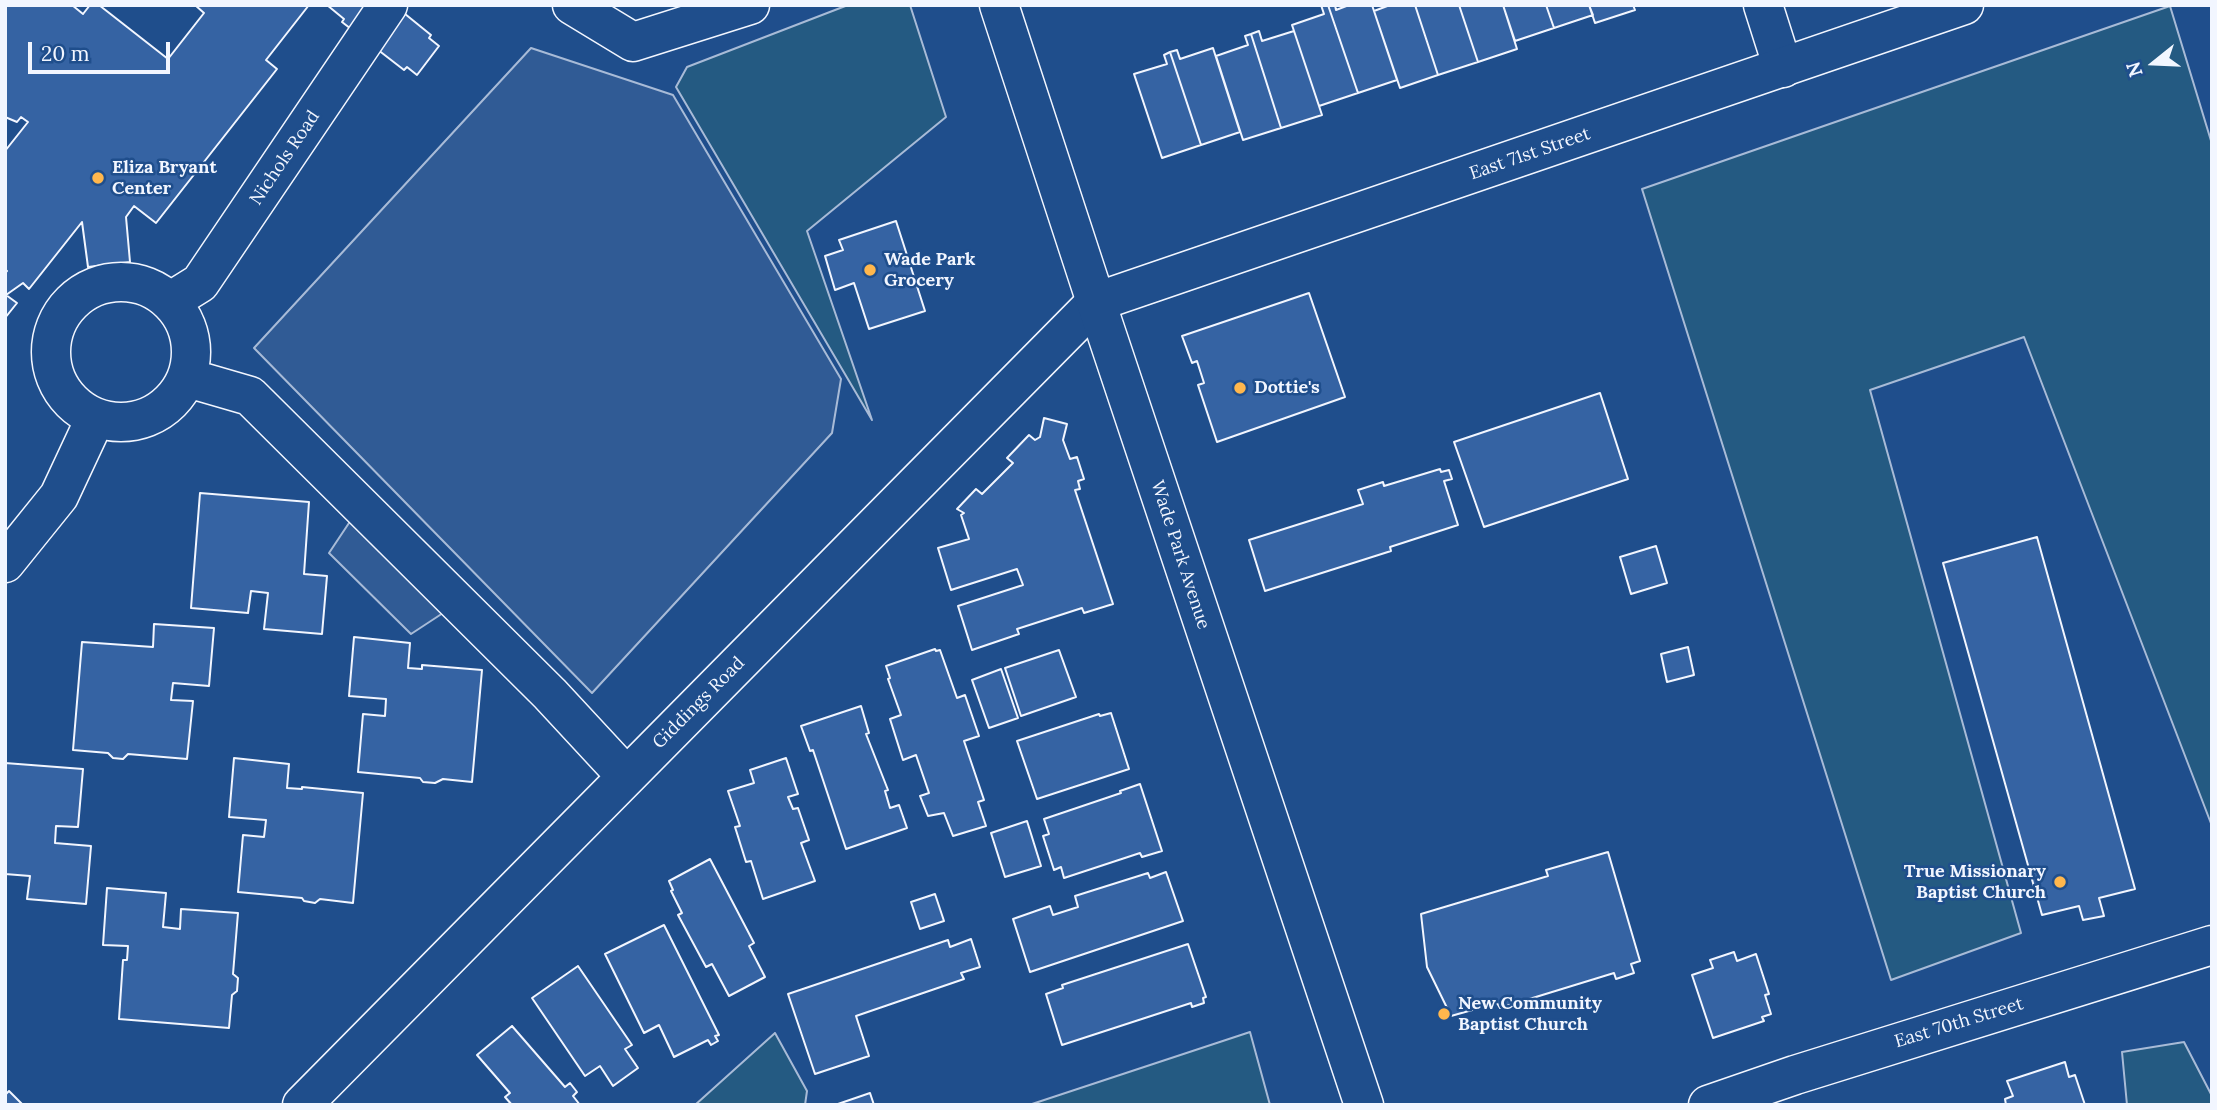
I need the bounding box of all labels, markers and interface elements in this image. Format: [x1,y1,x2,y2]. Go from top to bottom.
scale bar [32,28,173,72]
north arrow [2119,28,2189,98]
text: 20 m [41,40,90,67]
text: N [2120,59,2148,80]
street label: Nichols Road [245,107,325,209]
street label: East 71st Street [1467,123,1593,185]
place label: Eliza Bryant Center [112,157,217,200]
marker: Eliza Bryant Center [90,170,106,186]
place label: Wade Park Grocery [884,249,976,292]
marker: Wade Park Grocery [862,262,878,278]
place label: Dottie's [1254,377,1320,399]
marker: Dottie's [1232,380,1248,396]
street label: Wade Park Avenue [1146,478,1214,632]
street label: Giddings Road [649,653,749,753]
place label: True Missionary Baptist Church [1904,861,2046,903]
marker: True Missionary Baptist Church [2052,874,2068,890]
place label: New Community Baptist Church [1458,993,1602,1036]
street label: East 70th Street [1892,993,2026,1053]
marker: New Community Baptist Church [1436,1006,1452,1022]

